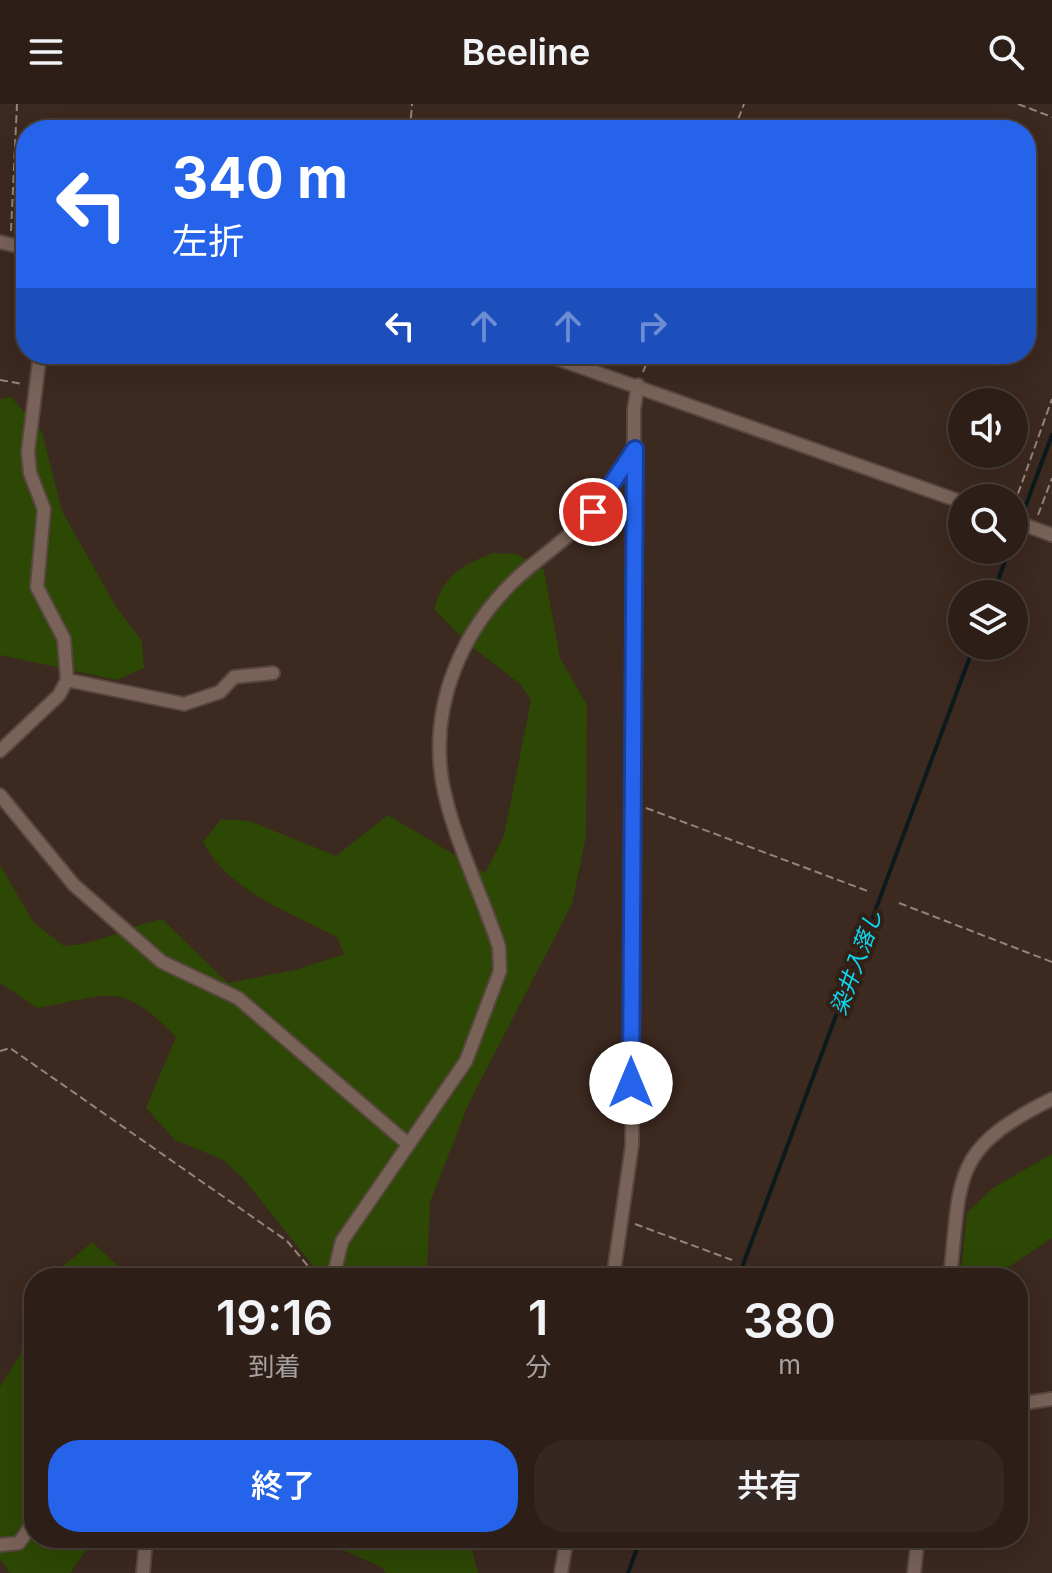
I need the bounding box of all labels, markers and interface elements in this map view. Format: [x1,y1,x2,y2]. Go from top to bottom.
icon: menu [24,30,68,74]
text: Beeline [462,30,590,74]
icon: search [984,30,1028,74]
text: 340 m [172,144,348,212]
icon: left [40,152,144,256]
text: 左折 [172,219,244,263]
icon: left [378,304,422,348]
icon: ahead [462,304,506,348]
icon: ahead [546,304,590,348]
icon: right [630,304,674,348]
map controls [948,388,1028,660]
button: sound [948,388,1028,468]
pin [559,478,627,546]
button: search [948,484,1028,564]
icon: arrive [571,490,615,534]
button: layers [948,580,1028,660]
water label: 染井入落し [825,906,887,1018]
position arrow [589,1041,673,1125]
text: 19:16 [216,1288,333,1347]
text: 1 [528,1288,548,1347]
text: 380 [743,1291,836,1350]
text: m [778,1349,801,1380]
text: 到着 [249,1351,301,1382]
text: 分 [525,1351,551,1382]
button: 終了 [48,1440,518,1532]
button: 共有 [534,1440,1004,1532]

